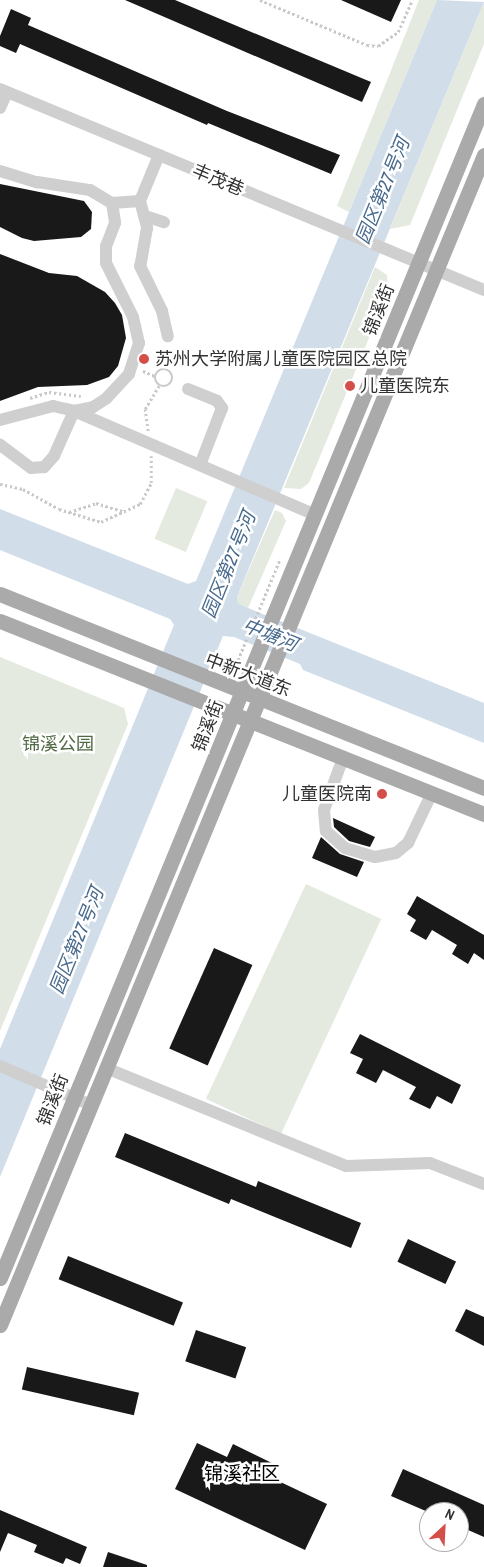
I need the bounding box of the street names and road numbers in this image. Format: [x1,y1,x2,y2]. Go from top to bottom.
street label: 丰茂巷 [189,160,247,200]
street label: 锦溪街 [359,281,399,339]
street label: 中新大道东 [202,649,294,701]
street label: 锦溪街 [188,697,228,755]
street label: 锦溪街 [33,1071,73,1129]

